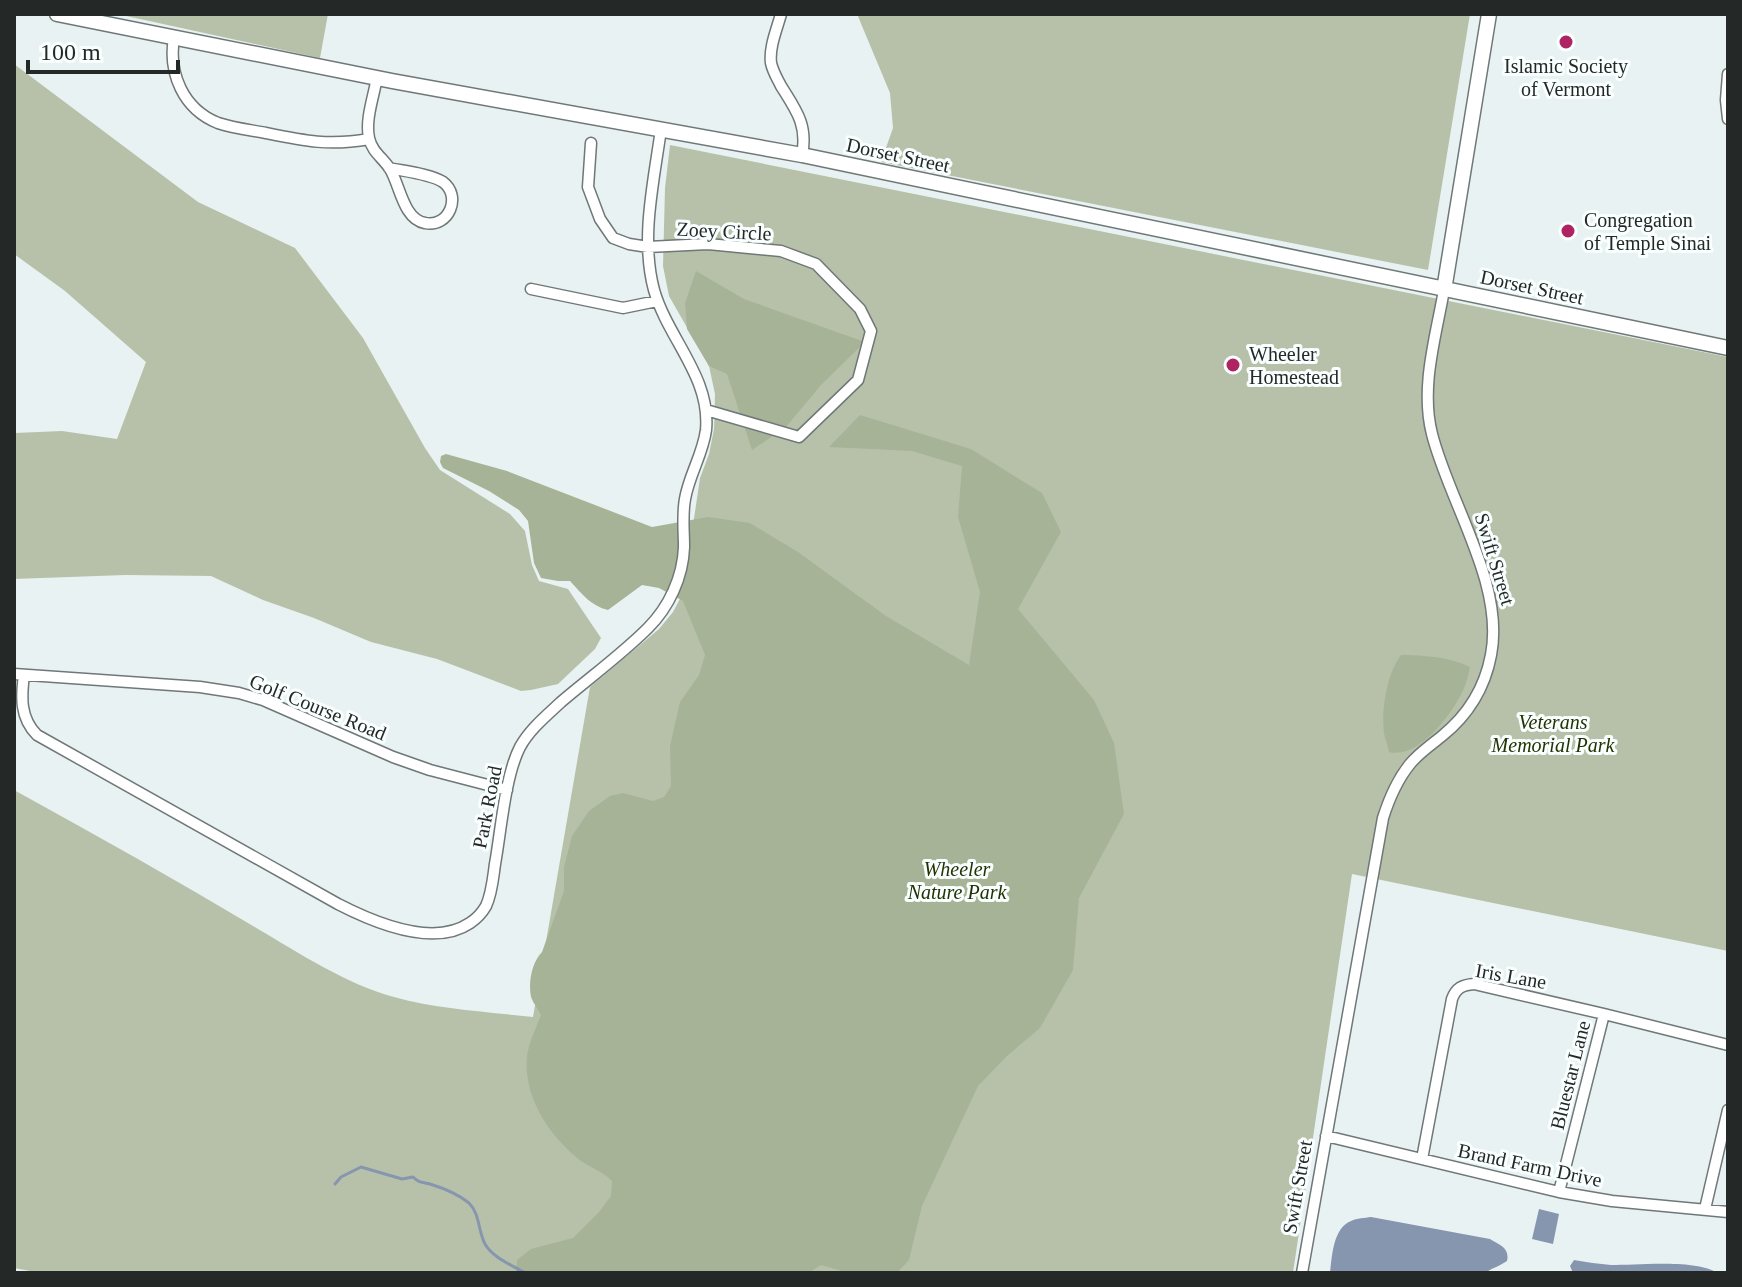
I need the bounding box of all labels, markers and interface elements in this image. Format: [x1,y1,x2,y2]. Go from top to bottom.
scale bar [28,24,178,74]
marker: Islamic Society of Vermont [1557,33,1575,51]
text: 100 m [40,39,101,65]
place label: Islamic Society of Vermont [1504,55,1628,100]
street label: Dorset Street [844,133,952,177]
place label: Congregation of Temple Sinai [1584,209,1712,255]
street label: Zoey Circle [676,218,772,245]
marker: Congregation of Temple Sinai [1559,222,1577,240]
street label: Dorset Street [1478,265,1586,309]
place label: Wheeler Homestead [1249,343,1339,388]
marker: Wheeler Homestead [1224,356,1242,374]
street label: Swift Street [1471,510,1520,608]
street label: Golf Course Road [246,670,390,744]
park label: Veterans Memorial Park [1491,711,1615,756]
street label: Park Road [468,764,506,850]
park label: Wheeler Nature Park [907,858,1007,903]
street label: Iris Lane [1474,959,1548,993]
street label: Bluestar Lane [1546,1018,1594,1132]
street label: Swift Street [1278,1138,1316,1236]
street label: Brand Farm Drive [1456,1139,1604,1191]

